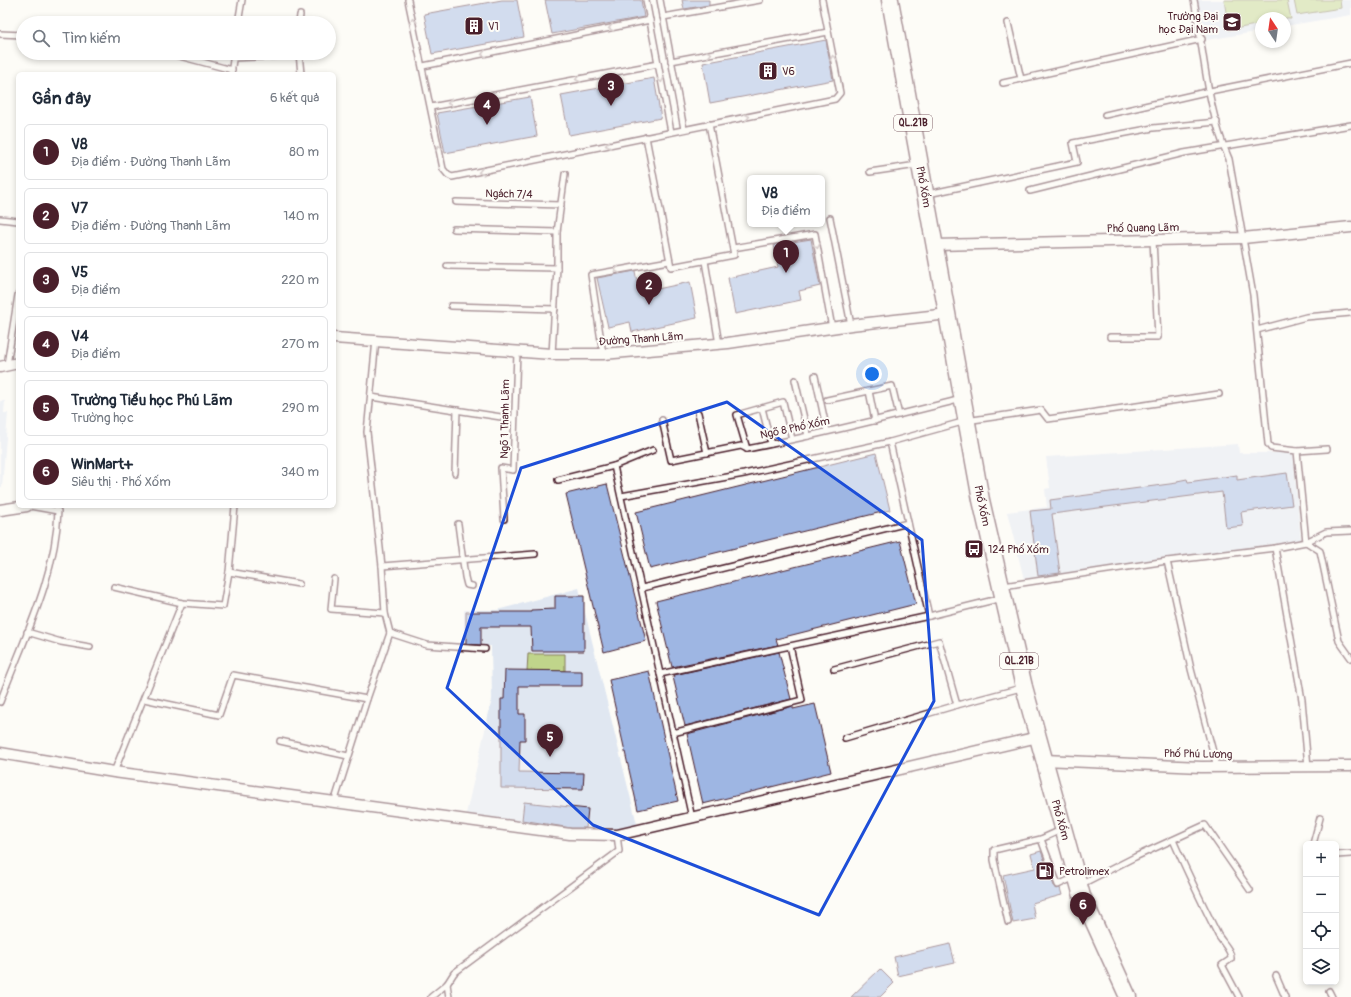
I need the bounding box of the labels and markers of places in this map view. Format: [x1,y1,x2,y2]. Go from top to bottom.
place label: Trường Đại học Đại Nam [1159,10,1218,36]
school or university icon: Trường Đại học Đại Nam [1221,11,1243,33]
building icon: V1 [463,15,485,37]
place label: V1 [488,20,499,33]
building icon: V6 [757,60,779,82]
place label: V6 [782,65,795,78]
pin: 3 [598,73,624,106]
pin: 4 [474,92,500,125]
pin: 1 [773,240,799,273]
pin: 2 [636,272,662,305]
bus stop icon: 124 Phố Xốm [963,538,985,560]
place label: 124 Phố Xốm [988,543,1049,556]
pin: 5 [537,724,563,757]
fuel station icon: Petrolimex [1034,860,1056,882]
place label: Petrolimex [1059,865,1110,878]
pin: 6 [1070,892,1096,925]

